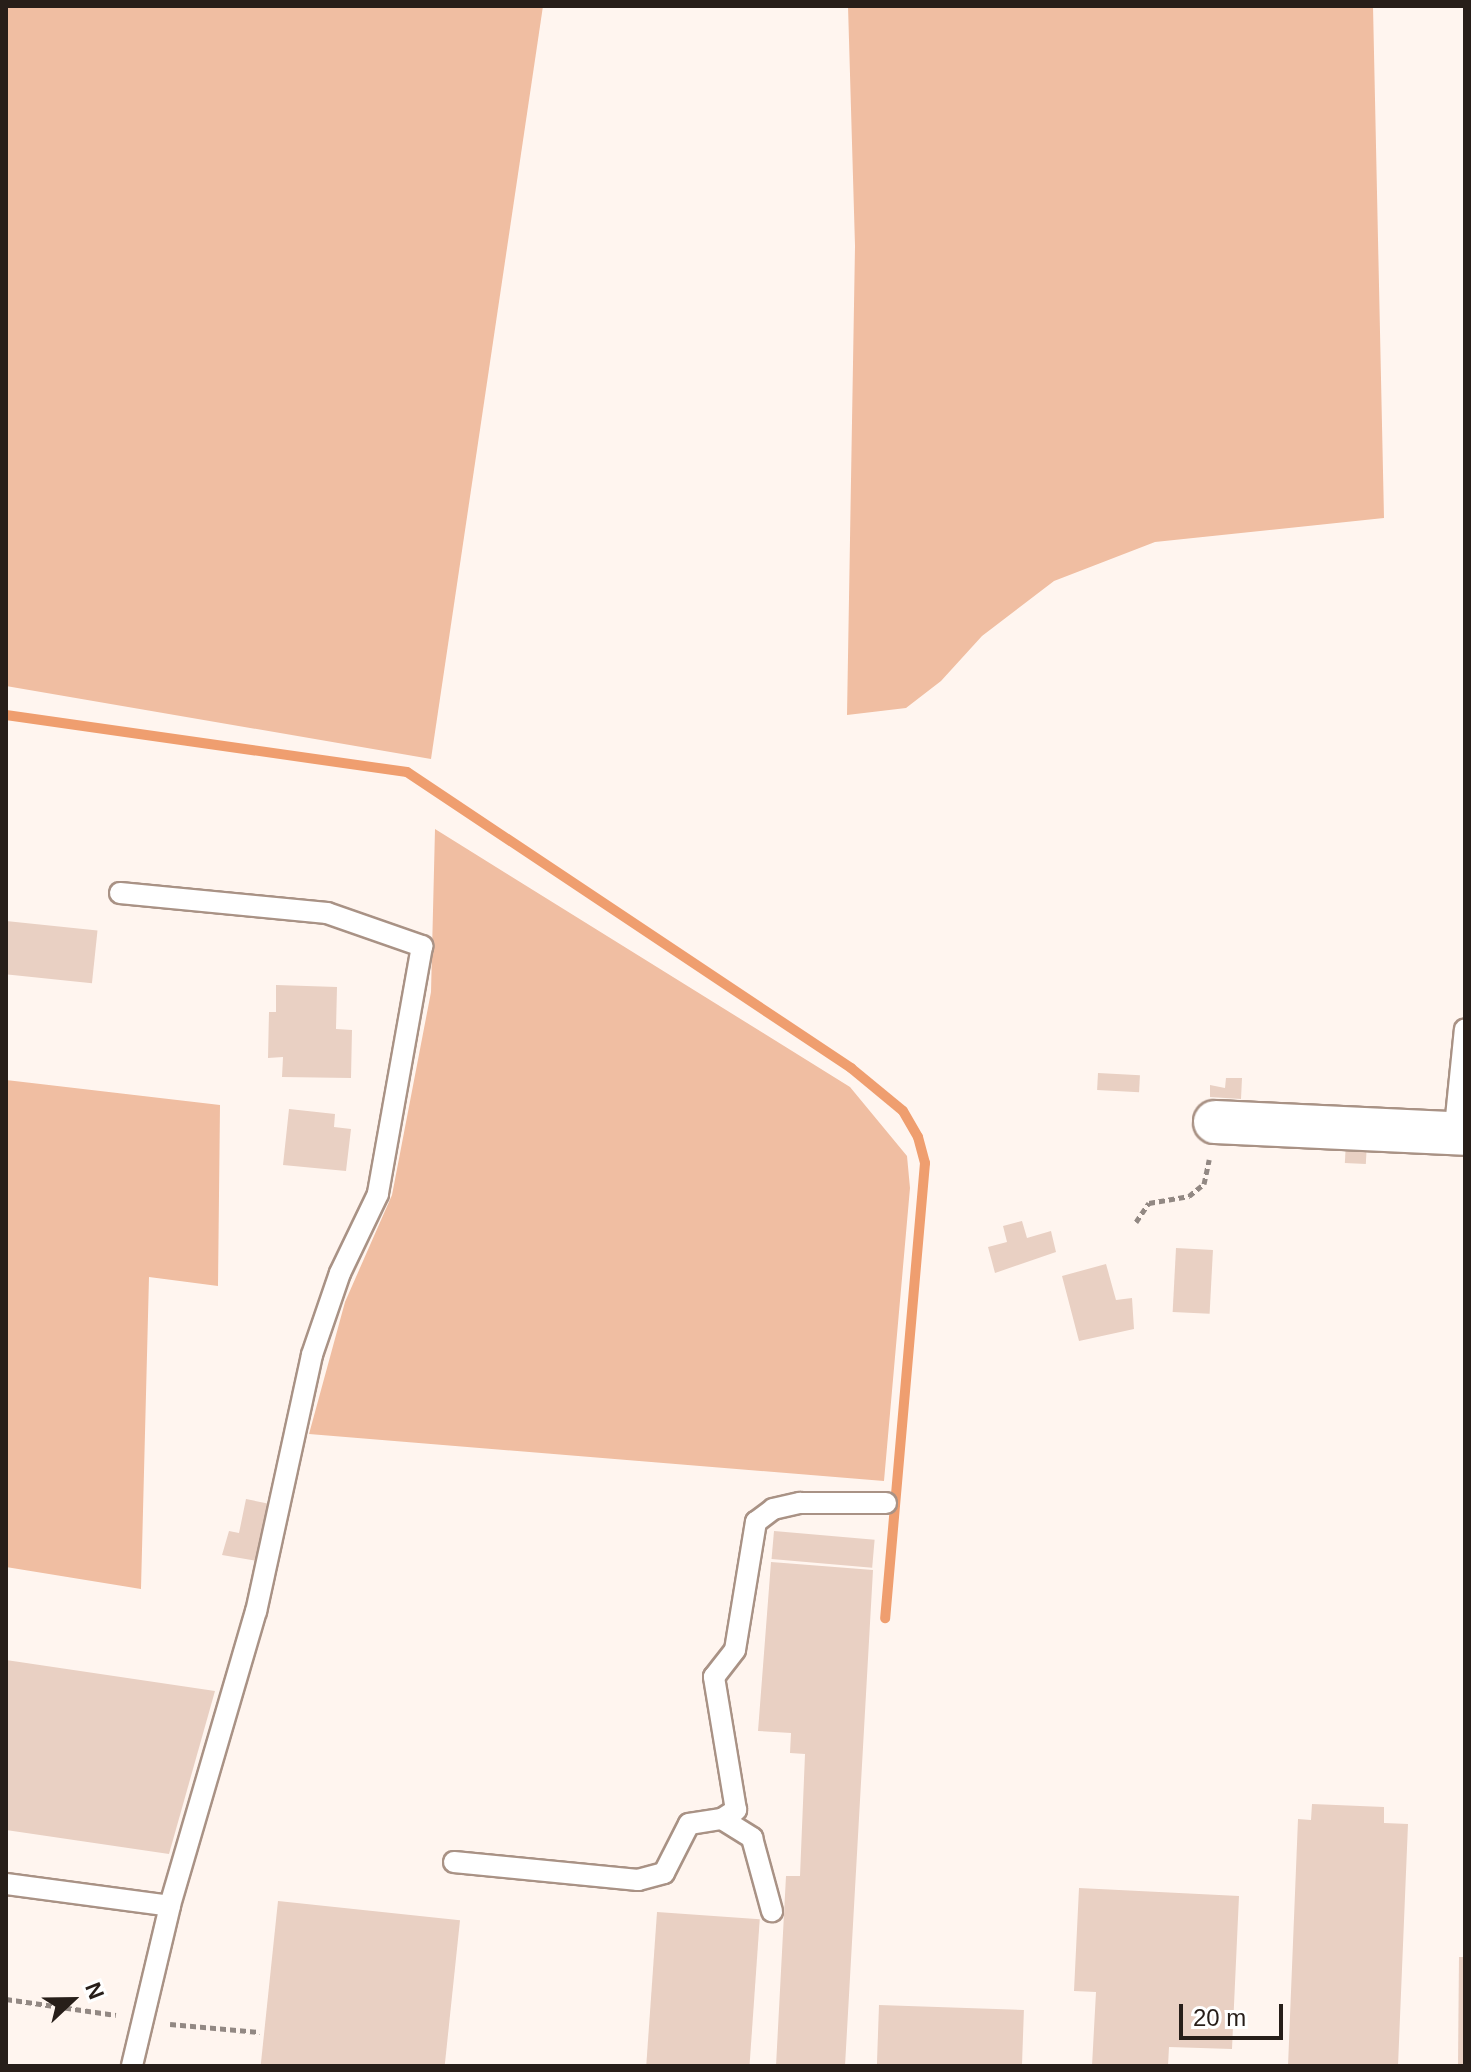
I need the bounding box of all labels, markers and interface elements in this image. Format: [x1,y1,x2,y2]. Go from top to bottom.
north arrow [32,1960,112,2040]
text: N [80,1979,109,2003]
scale bar [1183,1988,1287,2038]
text: 20 m [1193,2004,1246,2031]

